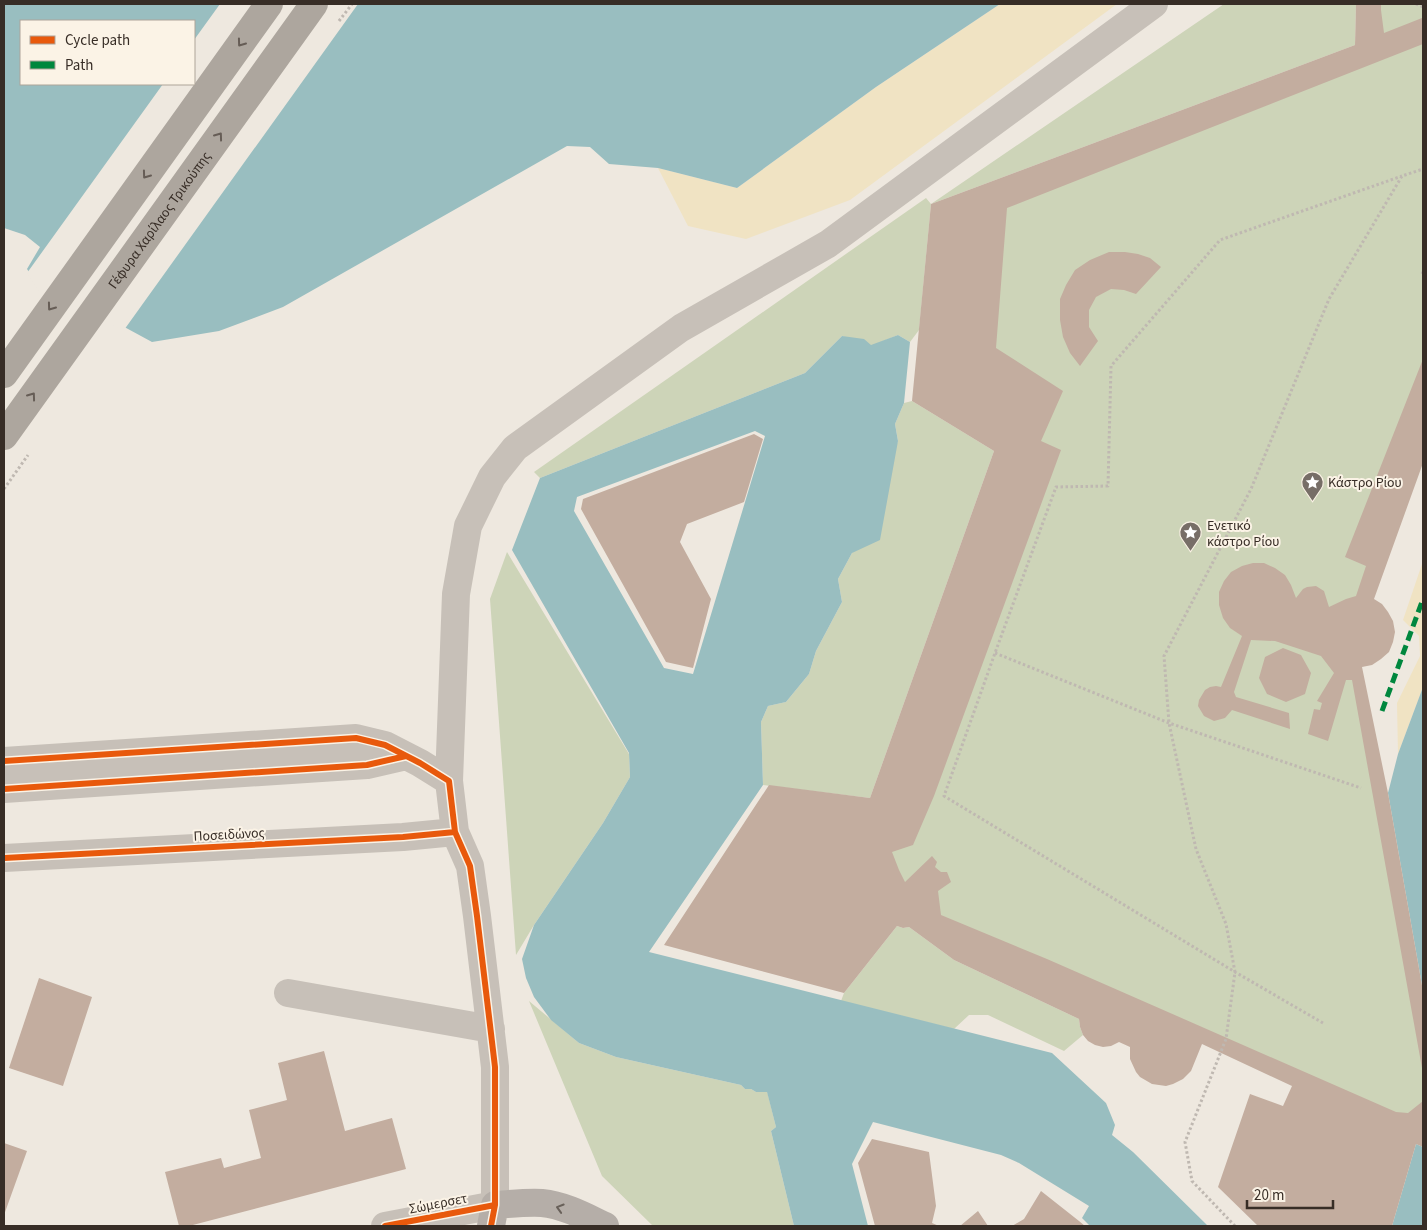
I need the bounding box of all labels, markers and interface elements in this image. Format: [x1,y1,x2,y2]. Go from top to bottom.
legend [20,20,195,85]
text: Cycle path [65,30,130,51]
one-way arrow [238,37,247,47]
text: Path [65,55,93,76]
one-way arrow [213,132,222,142]
street label: Γέφυρα Χαρίλαος Τρικούπης [104,148,216,293]
one-way arrow [143,169,152,179]
one-way arrow [48,301,57,311]
one-way arrow [26,392,35,402]
place icon: Κάστρο Ρίου [1300,470,1324,501]
place label: Κάστρο Ρίου [1328,473,1402,493]
place label: Ενετικό κάστρο Ρίου [1207,516,1279,552]
place icon: Ενετικό κάστρο Ρίου [1179,521,1203,552]
street label: Ποσειδώνος [193,823,265,847]
scale bar [1247,1178,1333,1210]
text: 20 m [1254,1185,1284,1206]
street label: Σώμερσετ [407,1188,470,1219]
one-way arrow [557,1203,565,1213]

